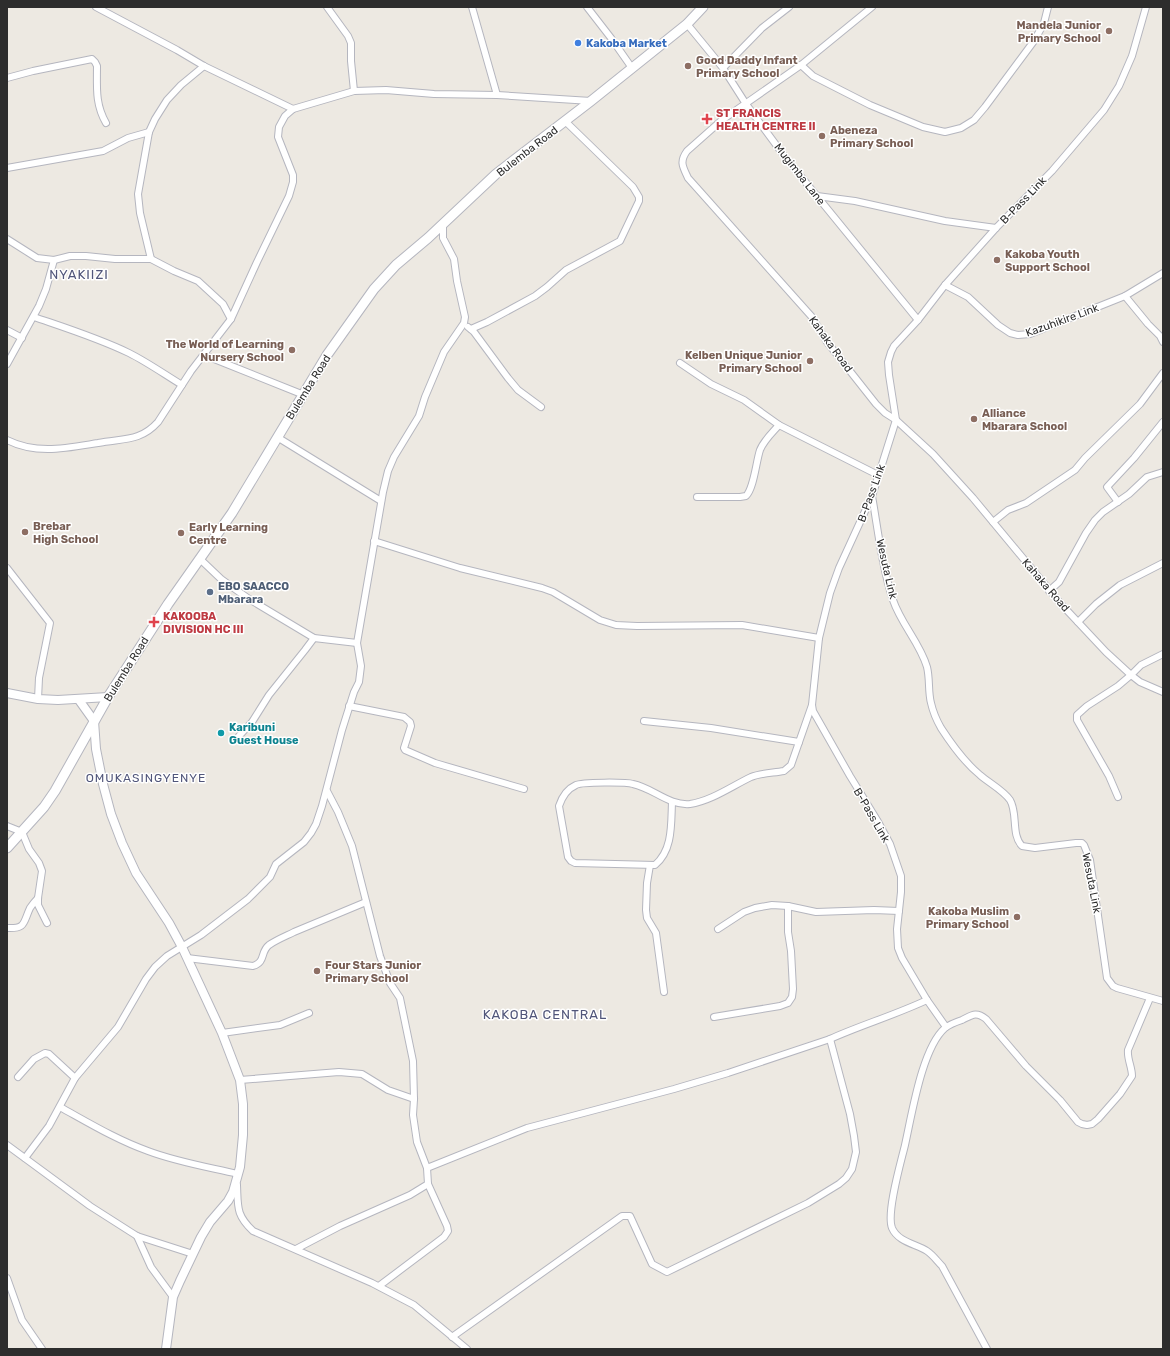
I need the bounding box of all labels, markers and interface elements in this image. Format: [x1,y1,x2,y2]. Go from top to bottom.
place label: Mandela Junior Primary School [1017,19,1101,45]
marker: Mandela Junior Primary School [1104,26,1114,36]
place label: Kakoba Market [586,37,667,50]
marker: Kakoba Market [573,38,583,48]
place label: Good Daddy Infant Primary School [696,54,798,80]
marker: Good Daddy Infant Primary School [683,61,693,71]
place label: ST FRANCIS HEALTH CENTRE II [716,107,816,133]
marker: ST FRANCIS HEALTH CENTRE II [701,113,713,125]
street label: Bulemba Road [494,124,560,179]
place label: Abeneza Primary School [830,124,913,150]
marker: Abeneza Primary School [817,131,827,141]
street label: Mugimba Lane [771,141,828,208]
street label: B-Pass Link [998,174,1049,227]
place label: Kakoba Youth Support School [1005,248,1090,274]
marker: Kakoba Youth Support School [992,255,1002,265]
district label: NYAKIIZI [49,267,109,282]
street label: Kazuhikire Link [1024,301,1101,340]
street label: Kahaka Road [806,314,855,375]
place label: The World of Learning Nursery School [166,338,284,364]
marker: The World of Learning Nursery School [287,345,297,355]
place label: Kelben Unique Junior Primary School [685,349,802,375]
street label: Bulemba Road [283,352,334,422]
marker: Kelben Unique Junior Primary School [805,356,815,366]
place label: Alliance Mbarara School [982,407,1067,433]
marker: Alliance Mbarara School [969,414,979,424]
street label: B-Pass Link [855,462,888,524]
place label: Brebar High School [33,520,98,546]
place label: Early Learning Centre [189,521,268,547]
marker: Brebar High School [20,527,30,537]
marker: Early Learning Centre [176,528,186,538]
street label: Wesuta Link [873,538,900,601]
street label: Kahaka Road [1019,556,1072,614]
place label: EBO SAACCO Mbarara [218,580,289,606]
marker: EBO SAACCO Mbarara [205,587,215,597]
place label: KAKOOBA DIVISION HC III [163,610,244,636]
marker: KAKOOBA DIVISION HC III [148,616,160,628]
street label: Bulemba Road [101,634,152,704]
place label: Karibuni Guest House [229,721,299,747]
marker: Karibuni Guest House [216,728,226,738]
district label: OMUKASINGYENYE [86,771,206,785]
street label: B-Pass Link [851,786,893,845]
street label: Wesuta Link [1079,852,1104,915]
place label: Kakoba Muslim Primary School [926,905,1009,931]
marker: Kakoba Muslim Primary School [1012,912,1022,922]
place label: Four Stars Junior Primary School [325,959,421,985]
marker: Four Stars Junior Primary School [312,966,322,976]
district label: KAKOBA CENTRAL [483,1007,607,1022]

